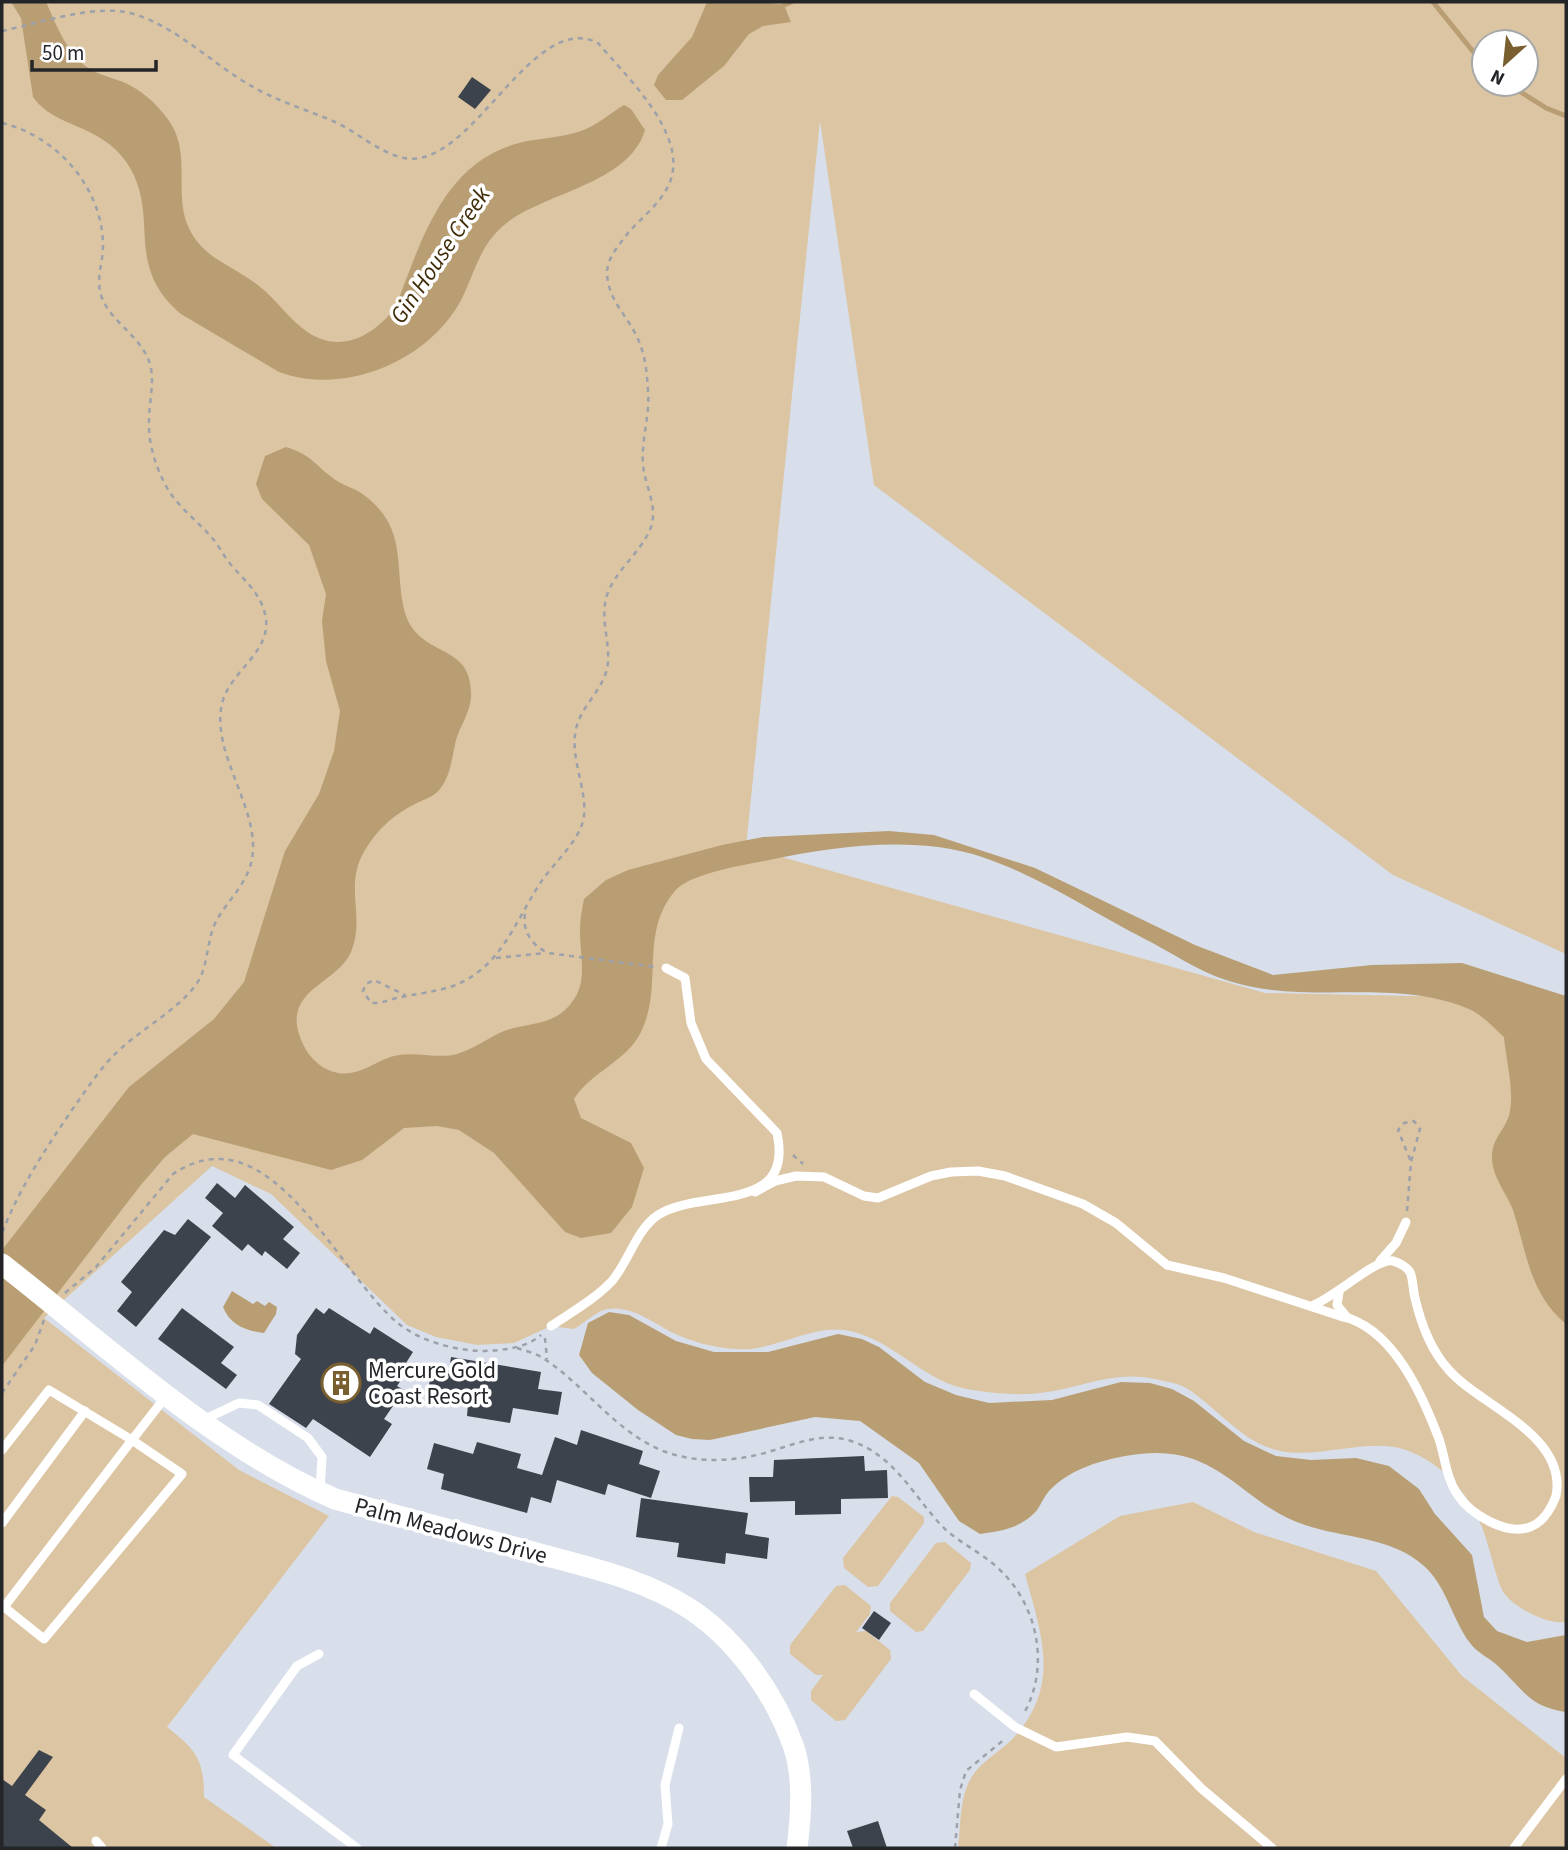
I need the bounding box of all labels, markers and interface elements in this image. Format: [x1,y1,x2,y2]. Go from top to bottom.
scale bar [32,28,156,72]
north arrow [1470,28,1540,98]
text: 50 m [42,38,84,68]
text: N [1486,62,1510,92]
water label: Gin House Creek [382,179,500,331]
place label: Mercure Gold Coast Resort [368,1354,496,1413]
building icon: Mercure Gold Coast Resort [320,1362,362,1404]
street label: Palm Meadows Drive [351,1489,551,1572]

